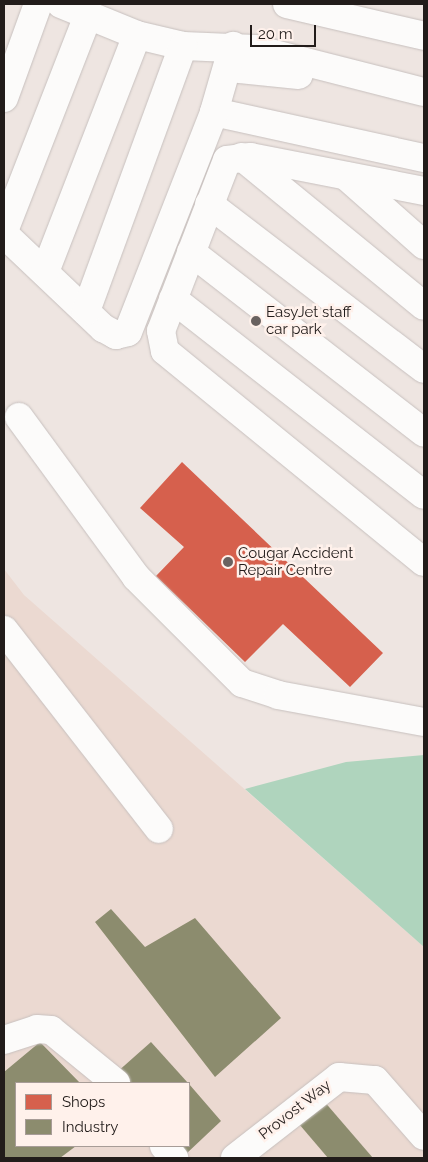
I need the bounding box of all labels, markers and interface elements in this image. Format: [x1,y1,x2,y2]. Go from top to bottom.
scale bar [253,15,319,47]
text: 20 m [258,25,293,43]
place label: EasyJet staff car park [266,303,351,338]
marker: EasyJet staff car park [250,315,262,327]
place label: Cougar Accident Repair Centre [238,544,354,579]
marker: Cougar Accident Repair Centre [222,556,234,568]
street label: Provost Way [255,1076,335,1144]
legend [15,1082,190,1147]
text: Shops [62,1093,105,1111]
text: Industry [62,1118,118,1136]

